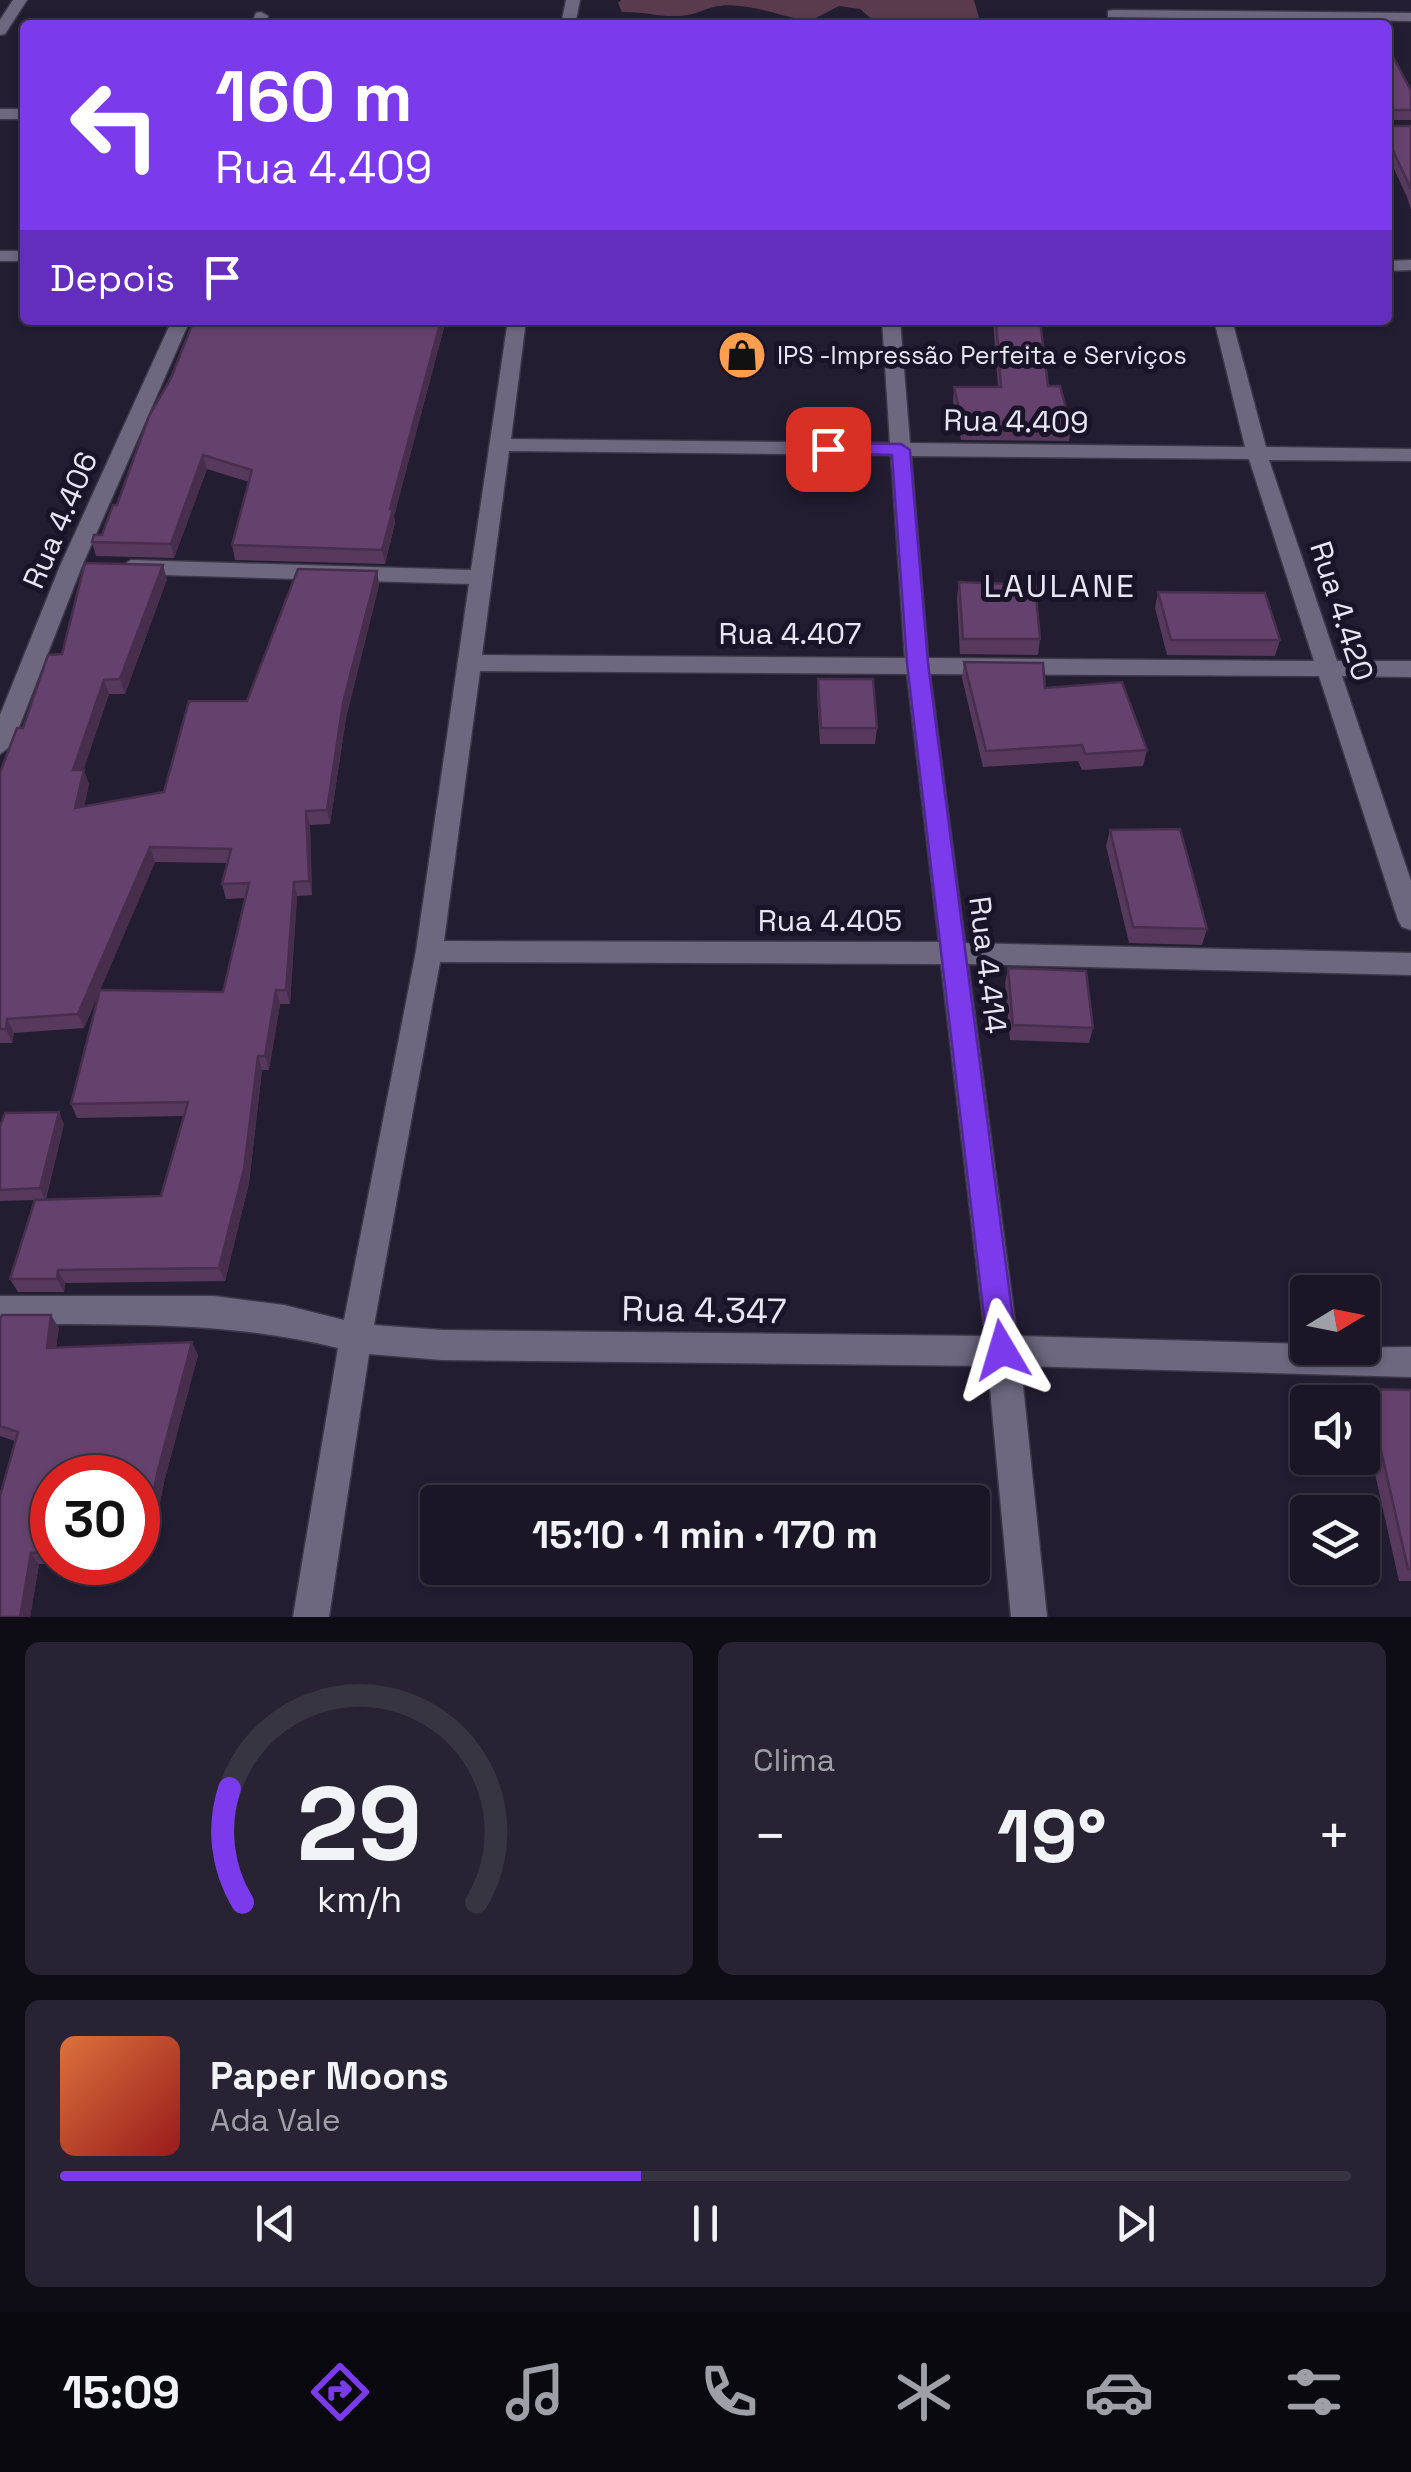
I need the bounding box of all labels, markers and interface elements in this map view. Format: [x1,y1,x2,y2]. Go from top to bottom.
text: 160 m [215,52,413,141]
icon: left [50,60,180,190]
text: Rua 4.409 [215,139,432,196]
icon: arrive [195,250,250,305]
text: Depois [50,254,175,302]
shop icon: IPS -Impressão Perfeita e Serviços [716,329,768,381]
place label: IPS -Impressão Perfeita e Serviços [777,339,1187,371]
street label: Rua 4.409 [943,400,1089,442]
pin [786,407,871,492]
icon: arrive [801,422,856,477]
street label: Rua 4.406 [14,446,106,594]
street label: Rua 4.420 [1301,536,1383,686]
district label: LAULANE [984,566,1136,606]
street label: Rua 4.407 [719,614,861,653]
street label: Rua 4.414 [960,894,1016,1036]
street label: Rua 4.405 [758,901,902,940]
north arrow [1290,1275,1380,1365]
map controls [1290,1275,1380,1585]
street label: Rua 4.347 [621,1287,787,1333]
position arrow [950,1298,1054,1402]
button: sound [1290,1385,1380,1475]
speed limit sign: 30 [30,1455,160,1585]
button: layers [1290,1495,1380,1585]
text: 15:10 · 1 min · 170 m [532,1511,878,1559]
text: Clima [753,1740,835,1780]
text: 29 [296,1758,422,1890]
text: 19° [997,1788,1107,1884]
text: − [753,1801,787,1871]
text: + [1317,1801,1351,1871]
text: km/h [316,1877,402,1922]
text: Paper Moons [210,2052,449,2100]
text: Ada Vale [210,2100,341,2140]
icon: previous [248,2196,303,2251]
icon: pause [678,2196,733,2251]
icon: next [1108,2196,1163,2251]
icon: directions [305,2357,375,2427]
icon: music [500,2357,570,2427]
icon: phone [694,2357,764,2427]
icon: climate [889,2357,959,2427]
icon: car [1084,2357,1154,2427]
icon: filters [1279,2357,1349,2427]
text: 15:09 [62,2364,180,2421]

